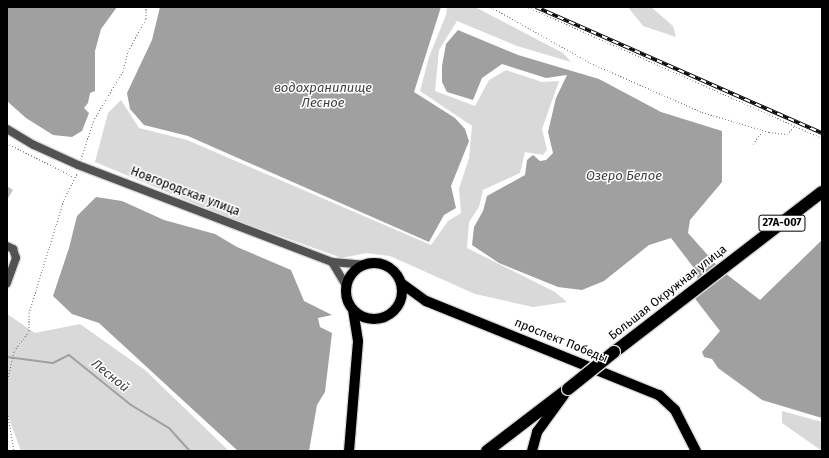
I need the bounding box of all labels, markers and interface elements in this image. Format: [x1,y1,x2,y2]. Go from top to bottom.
water label: водохранилище Лесное [274,81,372,112]
street label: Новгородская улица [128,164,242,220]
water label: Озеро Белое [586,168,662,184]
road number: 27А-007 [758,214,806,232]
street label: Большая Окружная улица [606,242,730,344]
street label: проспект Победы [512,316,610,366]
water label: Лесной [88,356,132,396]

